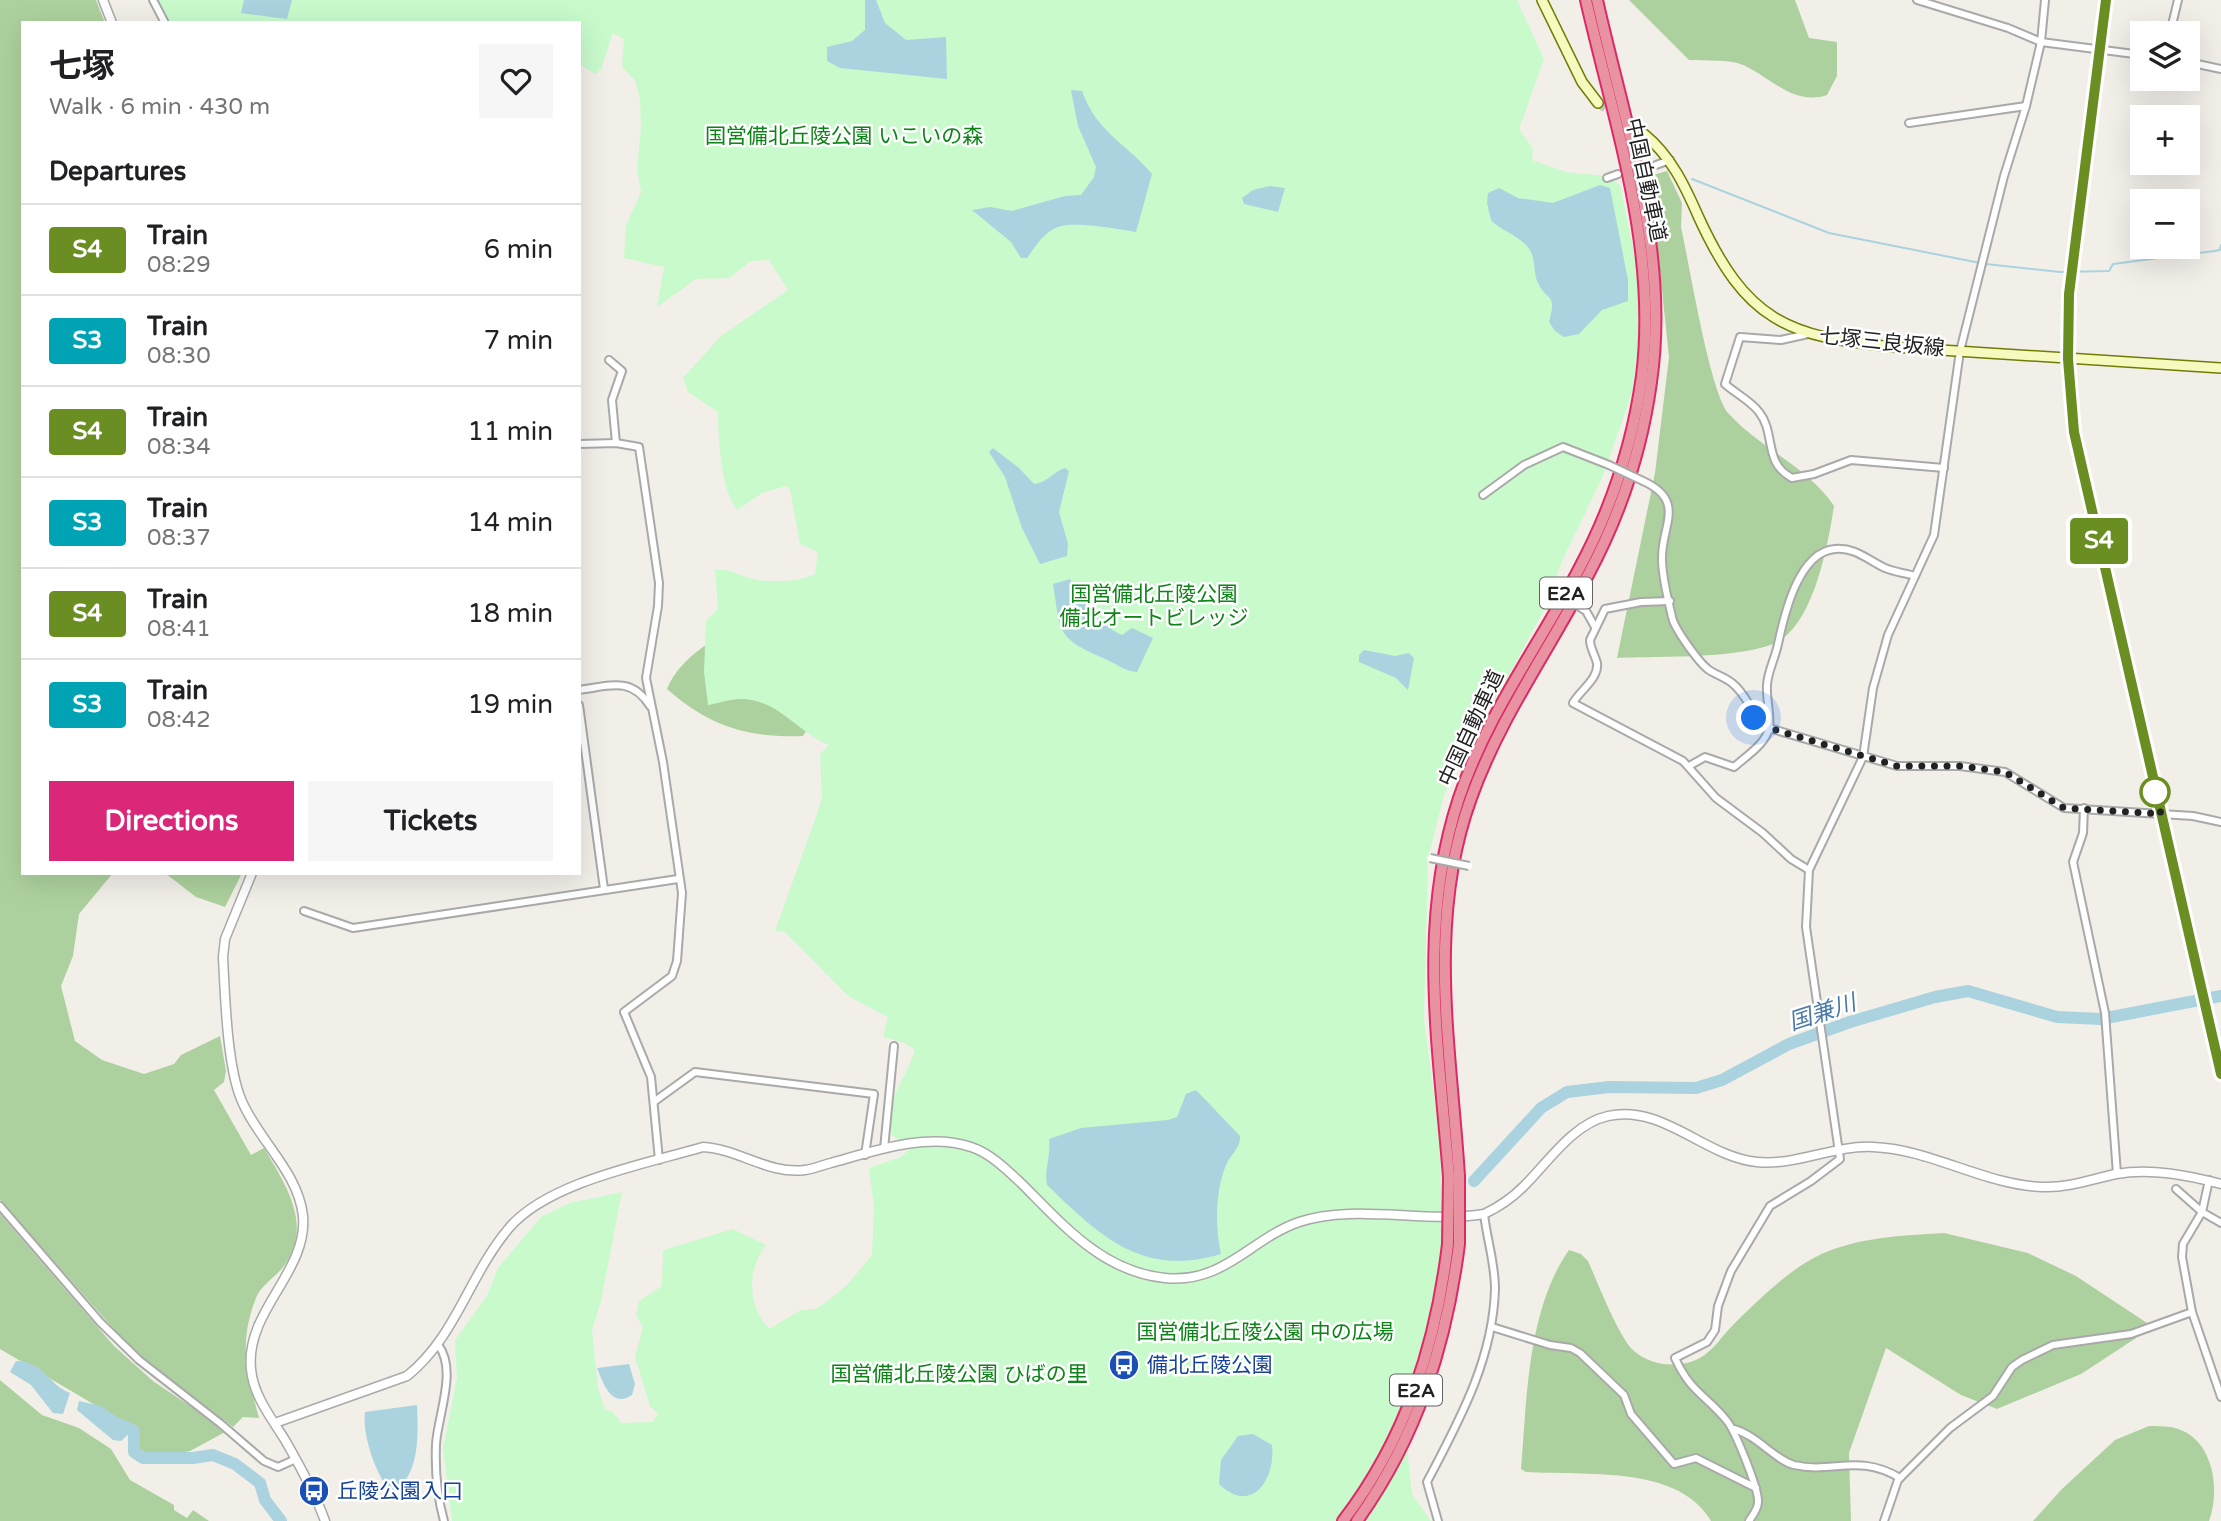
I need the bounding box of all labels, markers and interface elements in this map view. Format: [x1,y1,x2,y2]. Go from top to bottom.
map controls [2130,21,2200,259]
button: layers [2130,21,2200,91]
button: heart [479,44,553,118]
text: 七塚 [49,47,115,86]
text: Walk · 6 min · 430 m [49,93,270,121]
button: + [2130,105,2200,175]
street label: 中国自動車道 [1620,116,1671,244]
park label: 国営備北丘陵公園 いこいの森 [705,124,983,149]
text: Departures [49,156,186,187]
button: − [2130,189,2200,259]
text: Train [147,220,208,251]
text: 6 min [484,234,553,265]
text: S4 [73,235,102,264]
text: 08:29 [147,251,211,279]
text: Train [147,311,208,342]
street label: 七塚三良坂線 [1818,323,1946,362]
text: 7 min [484,325,553,356]
text: S3 [73,326,102,355]
text: 08:30 [147,342,211,370]
text: Train [147,402,208,433]
text: 11 min [467,416,553,447]
text: S4 [73,417,102,446]
text: 08:34 [147,433,211,461]
text: Train [147,493,208,524]
text: 14 min [467,507,553,538]
text: S3 [73,508,102,537]
line badge: S4 [2068,518,2130,564]
text: 08:37 [147,524,211,552]
text: S4 [2084,526,2114,555]
road number: E2A [1540,578,1592,608]
park label: 国営備北丘陵公園 備北オートビレッジ [1060,582,1249,631]
text: Train [147,584,208,615]
text: 18 min [467,598,553,629]
text: S4 [73,599,102,628]
text: 08:41 [147,615,211,643]
street label: 中国自動車道 [1433,666,1509,791]
text: Train [147,675,208,706]
text: 19 min [467,689,553,720]
text: S3 [73,690,102,719]
your location [1736,700,1771,735]
text: 08:42 [147,706,211,734]
unlabelled marker [2140,777,2170,807]
button: Directions [49,781,294,861]
button: Tickets [308,781,553,861]
water label: 国兼川 [1785,988,1862,1037]
park label: 国営備北丘陵公園 中の広場 [1136,1320,1394,1345]
bus stop icon: 備北丘陵公園 [1107,1348,1141,1382]
place label: 備北丘陵公園 [1147,1353,1273,1378]
park label: 国営備北丘陵公園 ひばの里 [830,1362,1088,1387]
road number: E2A [1390,1374,1442,1406]
bus stop icon: 丘陵公園入口 [297,1474,331,1508]
place label: 丘陵公園入口 [337,1479,463,1504]

